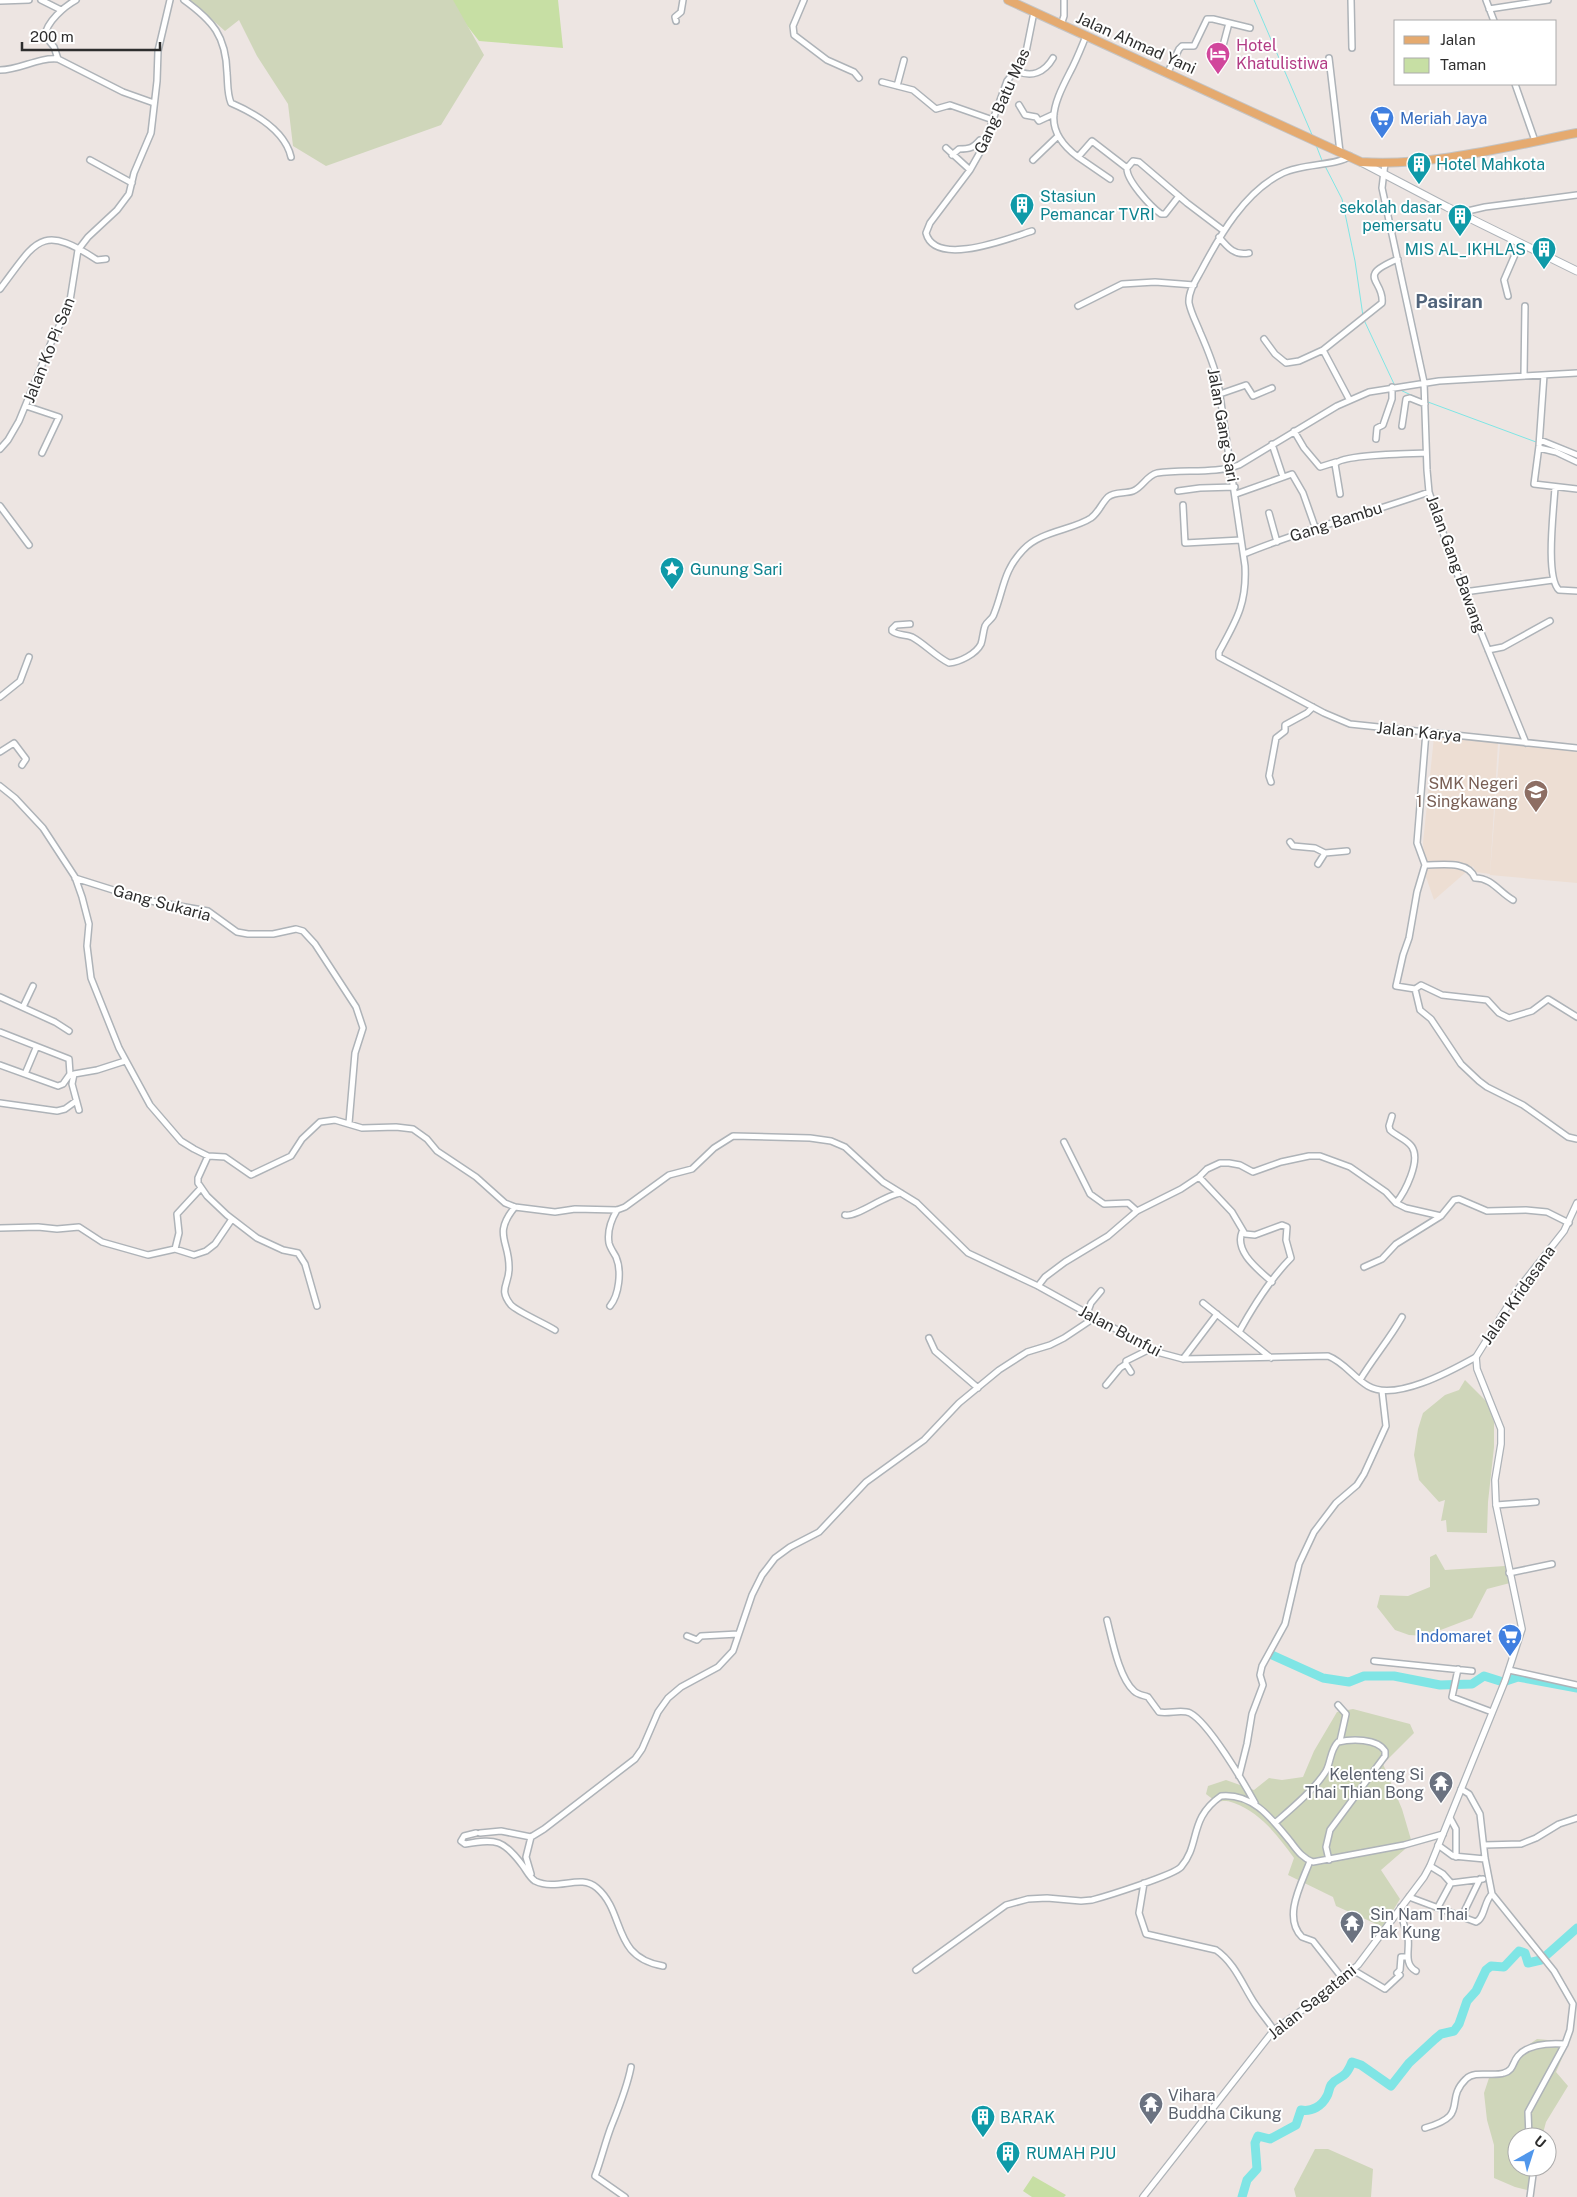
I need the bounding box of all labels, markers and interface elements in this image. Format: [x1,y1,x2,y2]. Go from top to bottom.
street label: Jalan Ahmad Yani [1073,8,1199,78]
scale bar [22,20,160,52]
legend [1394,20,1557,85]
text: 200 m [30,28,74,45]
text: Jalan [1440,31,1476,48]
place label: Hotel Khatulistiwa [1236,36,1328,73]
hotel icon: Hotel Khatulistiwa [1205,41,1231,75]
street label: Gang Batu Mas [970,45,1034,157]
text: Taman [1440,56,1486,73]
supermarket icon: Meriah Jaya [1369,105,1395,139]
place label: Meriah Jaya [1400,109,1487,128]
building icon: Hotel Mahkota [1406,151,1432,185]
place label: Hotel Mahkota [1436,155,1545,174]
place label: Stasiun Pemancar TVRI [1040,187,1155,224]
building icon: Stasiun Pemancar TVRI [1009,192,1035,226]
place label: sekolah dasar pemersatu [1339,198,1442,235]
building icon: sekolah dasar pemersatu [1447,203,1473,237]
building icon: MIS AL_IKHLAS [1531,236,1557,270]
place label: MIS AL_IKHLAS [1405,240,1526,259]
district label: Pasiran [1415,290,1483,312]
street label: Jalan Ko Pi San [19,295,79,405]
street label: Jalan Gang Sari [1204,367,1242,483]
street label: Jalan Gang Bawang [1422,493,1490,635]
street label: Gang Bambu [1287,498,1385,546]
place icon: Gunung Sari [659,556,685,590]
place label: Gunung Sari [690,560,783,579]
street label: Jalan Karya [1376,718,1462,746]
place label: SMK Negeri 1 Singkawang [1416,774,1518,811]
school or university icon: SMK Negeri 1 Singkawang [1523,779,1549,813]
street label: Gang Sukaria [111,881,213,925]
street label: Jalan Kridasana [1477,1242,1559,1348]
street label: Jalan Bunfui [1076,1301,1164,1361]
supermarket icon: Indomaret [1497,1623,1523,1657]
place label: Indomaret [1416,1627,1492,1646]
place label: Kelenteng Si Thai Thian Bong [1305,1765,1424,1802]
temple icon: Kelenteng Si Thai Thian Bong [1428,1770,1454,1804]
place label: Sin Nam Thai Pak Kung [1370,1905,1468,1942]
temple icon: Sin Nam Thai Pak Kung [1339,1910,1365,1944]
street label: Jalan Sagatani [1264,1961,1360,2043]
place label: Vihara Buddha Cikung [1168,2086,1282,2123]
temple icon: Vihara Buddha Cikung [1138,2091,1164,2125]
building icon: BARAK [970,2104,996,2138]
place label: BARAK [1000,2108,1055,2127]
north arrow [1507,2127,1557,2177]
text: U [1531,2132,1549,2151]
building icon: RUMAH PJU [995,2140,1021,2174]
place label: RUMAH PJU [1026,2144,1116,2163]

